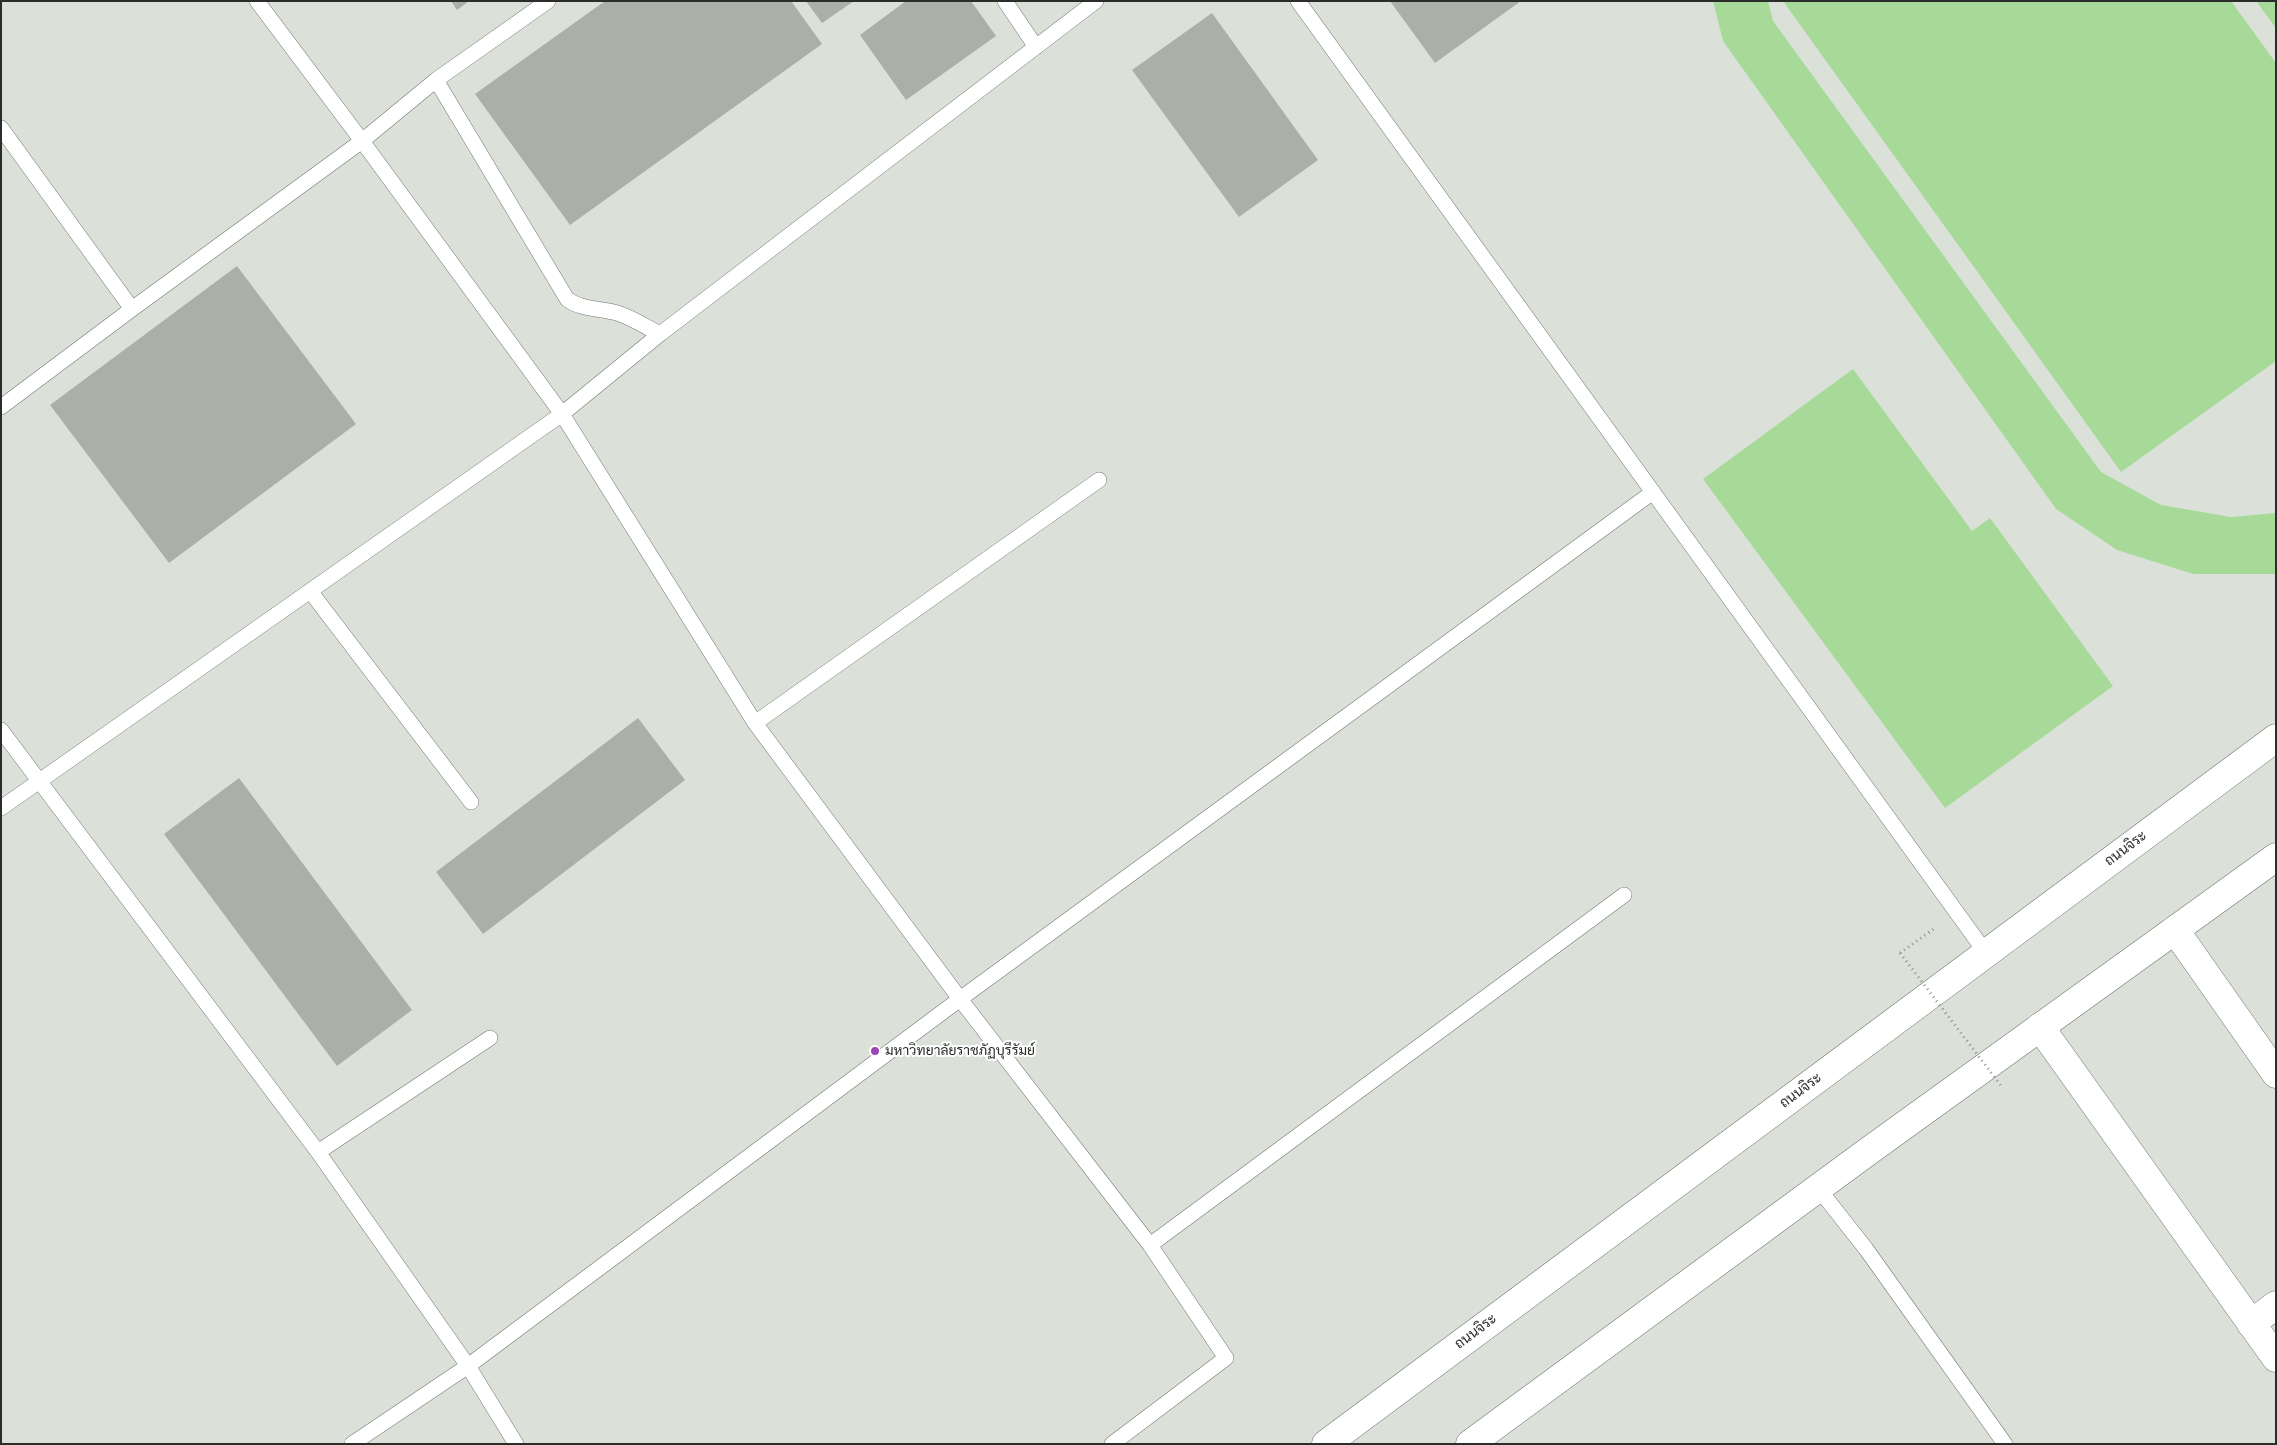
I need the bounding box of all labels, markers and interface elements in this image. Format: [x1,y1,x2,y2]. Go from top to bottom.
street label: ถนนจิระ [2102,828,2150,870]
place label: มหาวิทยาลัยราชภัฏบุรีรัมย์ [885,1043,1035,1059]
marker: มหาวิทยาลัยราชภัฏบุรีรัมย์ [869,1045,881,1057]
street label: ถนนจิระ [1777,1070,1825,1112]
street label: ถนนจิระ [1452,1311,1500,1353]

